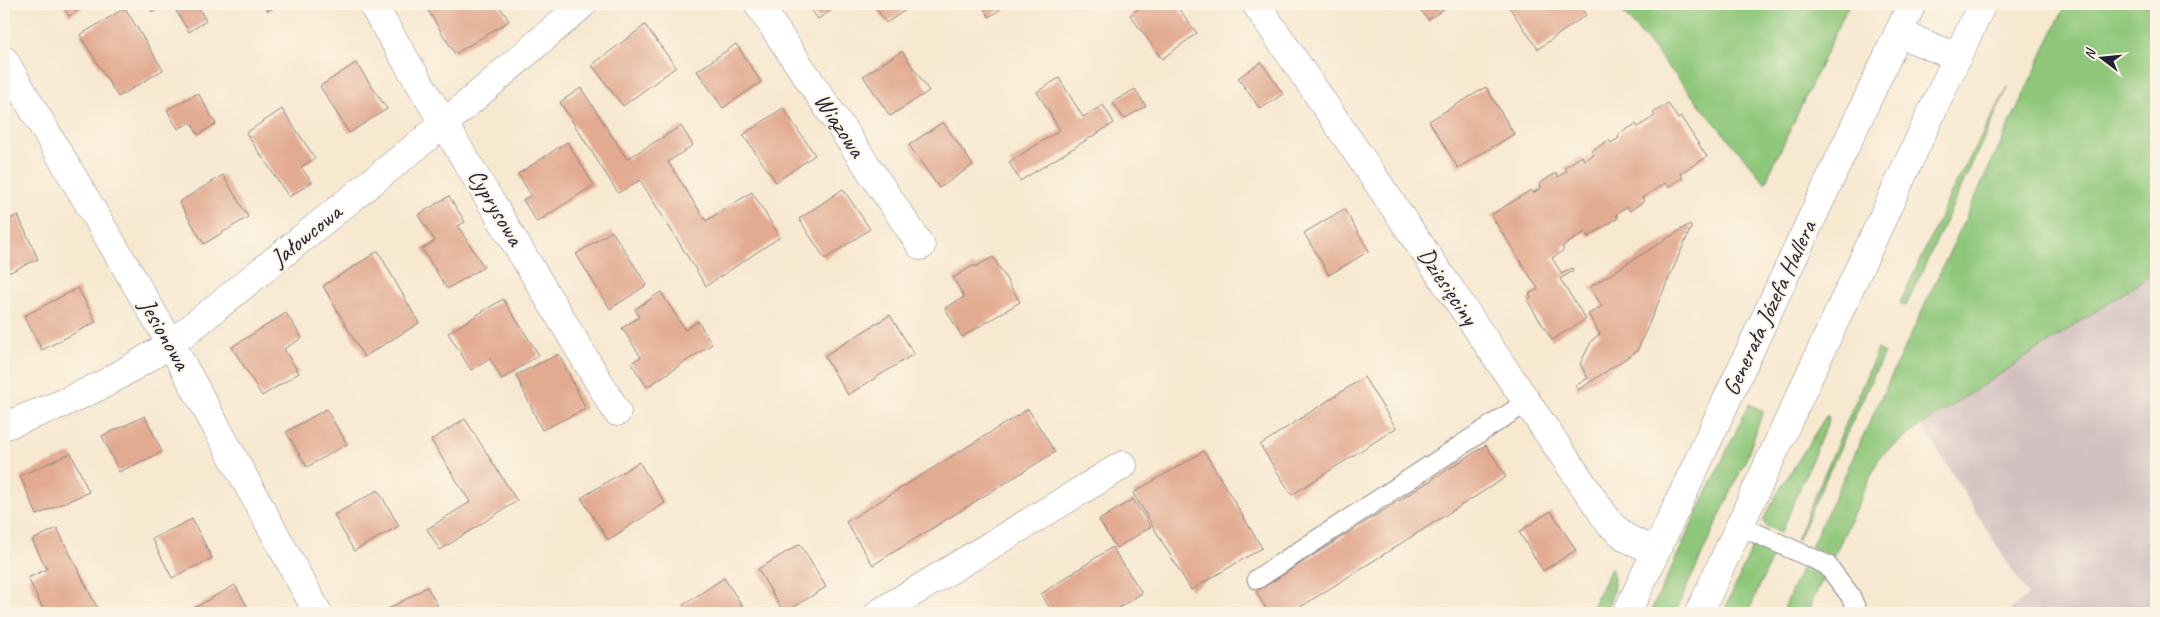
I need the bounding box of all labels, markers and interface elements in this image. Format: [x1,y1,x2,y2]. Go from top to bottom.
north arrow [2078,32,2128,82]
text: N [2081,46,2100,61]
street label: Wiązowa [808,87,873,164]
street label: Cyprysowa [461,163,531,252]
street label: Jałowcowa [264,196,349,273]
street label: Generała Józefa Hallera [1715,215,1823,400]
street label: Dziesięciny [1411,241,1486,332]
street label: Jesionowa [132,292,198,376]

